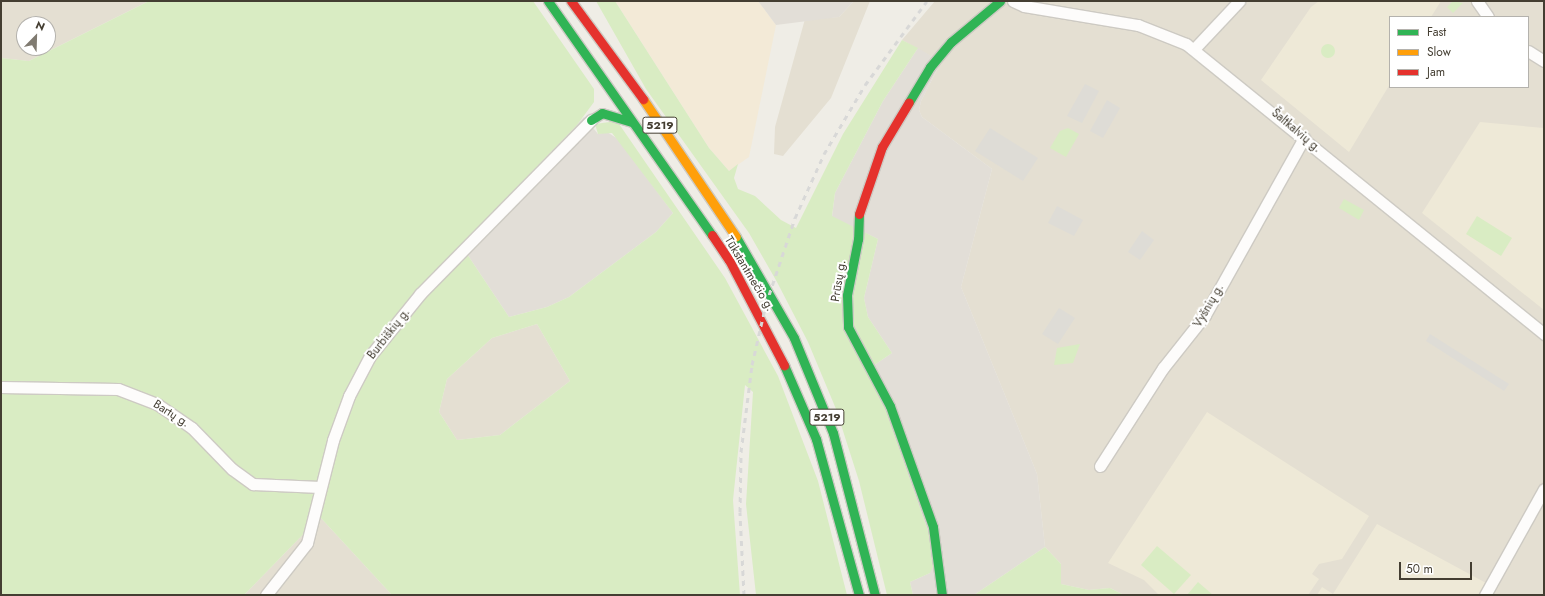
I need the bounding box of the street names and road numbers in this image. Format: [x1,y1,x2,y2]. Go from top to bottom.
street label: Šaltkalvių g. [1268,106,1324,156]
road number: 5219 [642,116,678,134]
street label: Tūkstantmečio g. [721,234,777,314]
street label: Prūsų g. [829,259,849,303]
street label: Vyšnių g. [1191,282,1227,330]
street label: Burbiškių g. [365,306,413,362]
street label: Bartų g. [150,397,192,431]
road number: 5219 [809,408,845,426]

